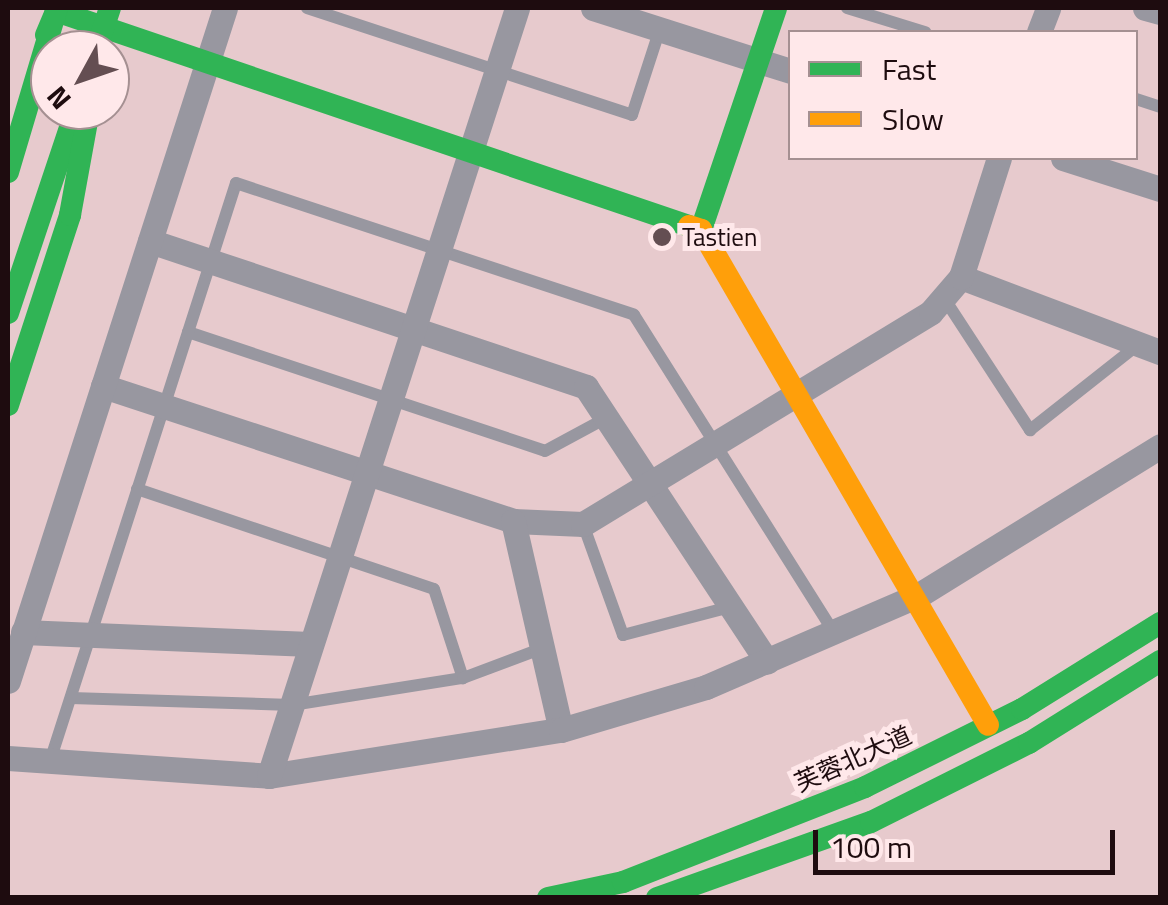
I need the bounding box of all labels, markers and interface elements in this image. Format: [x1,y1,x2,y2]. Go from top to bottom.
north arrow [30,30,130,130]
legend [788,30,1138,160]
text: Fast [882,46,936,92]
text: N [35,77,81,120]
text: Slow [882,96,944,142]
place label: Tastien [682,222,757,252]
marker: Tastien [651,226,673,248]
street label: 芙蓉北大道 [790,720,916,798]
scale bar [818,810,1120,872]
text: 100 m [830,824,912,870]

